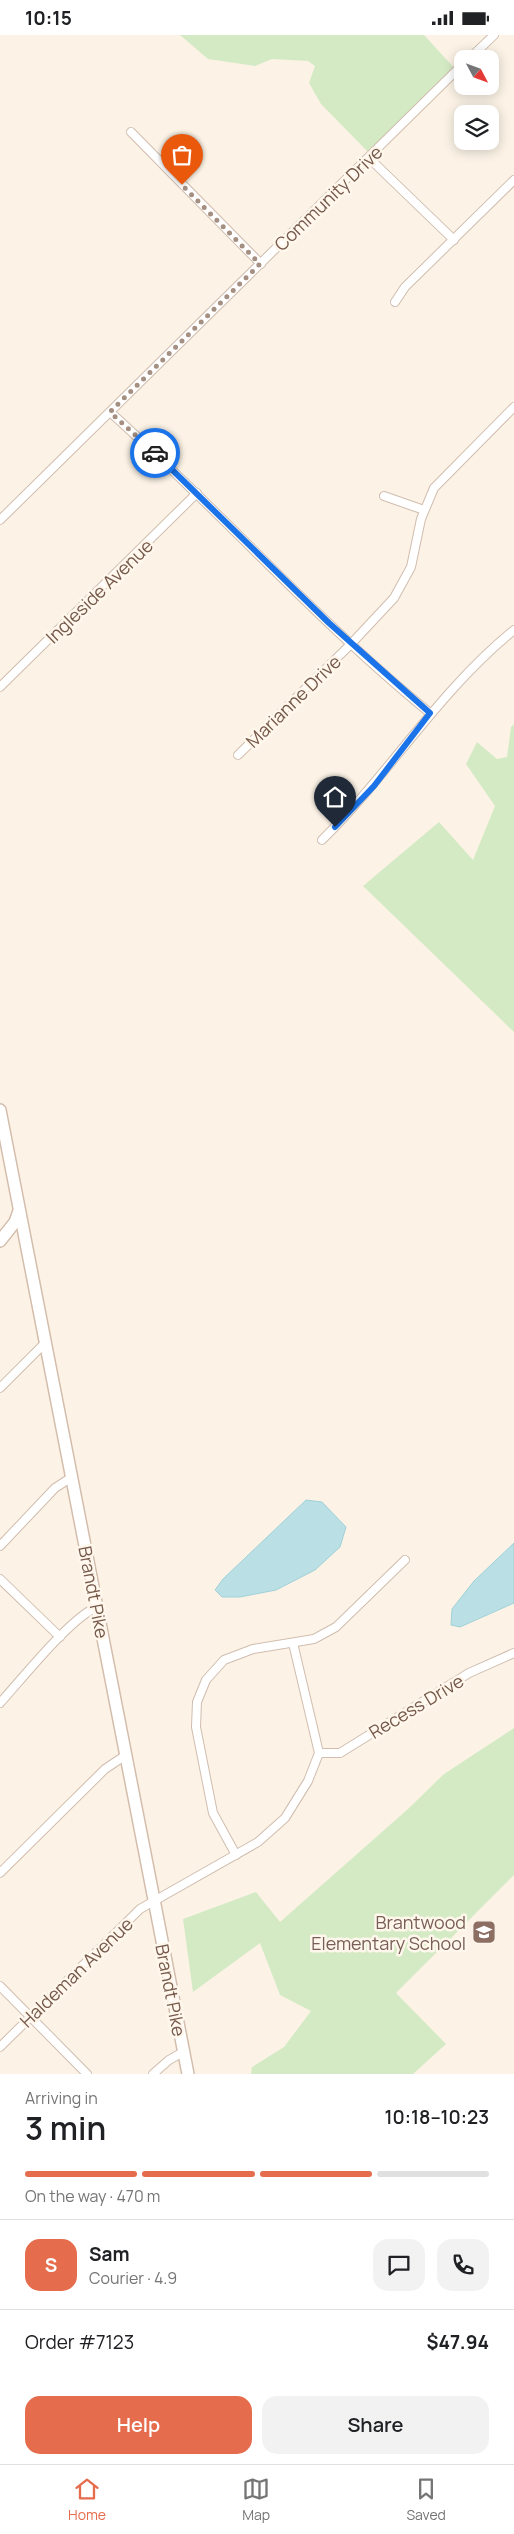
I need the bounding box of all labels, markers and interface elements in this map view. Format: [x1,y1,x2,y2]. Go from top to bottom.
text: 10:15 [25,5,72,31]
north arrow [454,50,499,95]
map controls [454,50,499,150]
button: layers [454,105,499,150]
pin [161,134,203,185]
street label: Community Drive [269,140,387,256]
icon: bag [168,141,196,169]
courier [130,428,180,478]
icon: car [141,439,169,467]
street label: Ingleside Avenue [40,534,158,648]
street label: Marianne Drive [240,650,346,752]
pin [314,776,356,827]
icon: home [321,783,349,811]
street label: Brandt Pike [73,1544,115,1640]
street label: Recess Drive [364,1668,468,1744]
place label: Brantwood Elementary School [311,1910,466,1955]
street label: Haldeman Avenue [14,1912,138,2032]
school or university icon: Brantwood Elementary School [471,1919,497,1945]
street label: Brandt Pike [150,1942,192,2038]
text: Arriving in [25,2087,98,2109]
text: 10:18–10:23 [385,2104,489,2130]
text: 3 min [25,2106,106,2150]
text: On the way · 470 m [25,2185,160,2207]
button: chat [373,2239,425,2291]
button: phone [437,2239,489,2291]
text: Sam [89,2241,130,2267]
text: S [45,2252,57,2278]
text: Courier · 4.9 [89,2267,177,2289]
text: Order #7123 [25,2329,134,2355]
text: $47.94 [427,2329,489,2355]
button: Help [25,2396,252,2454]
button: Share [262,2396,489,2454]
tab: Home [68,2475,106,2524]
tab: Map [242,2475,270,2524]
tab: Saved [406,2475,446,2524]

